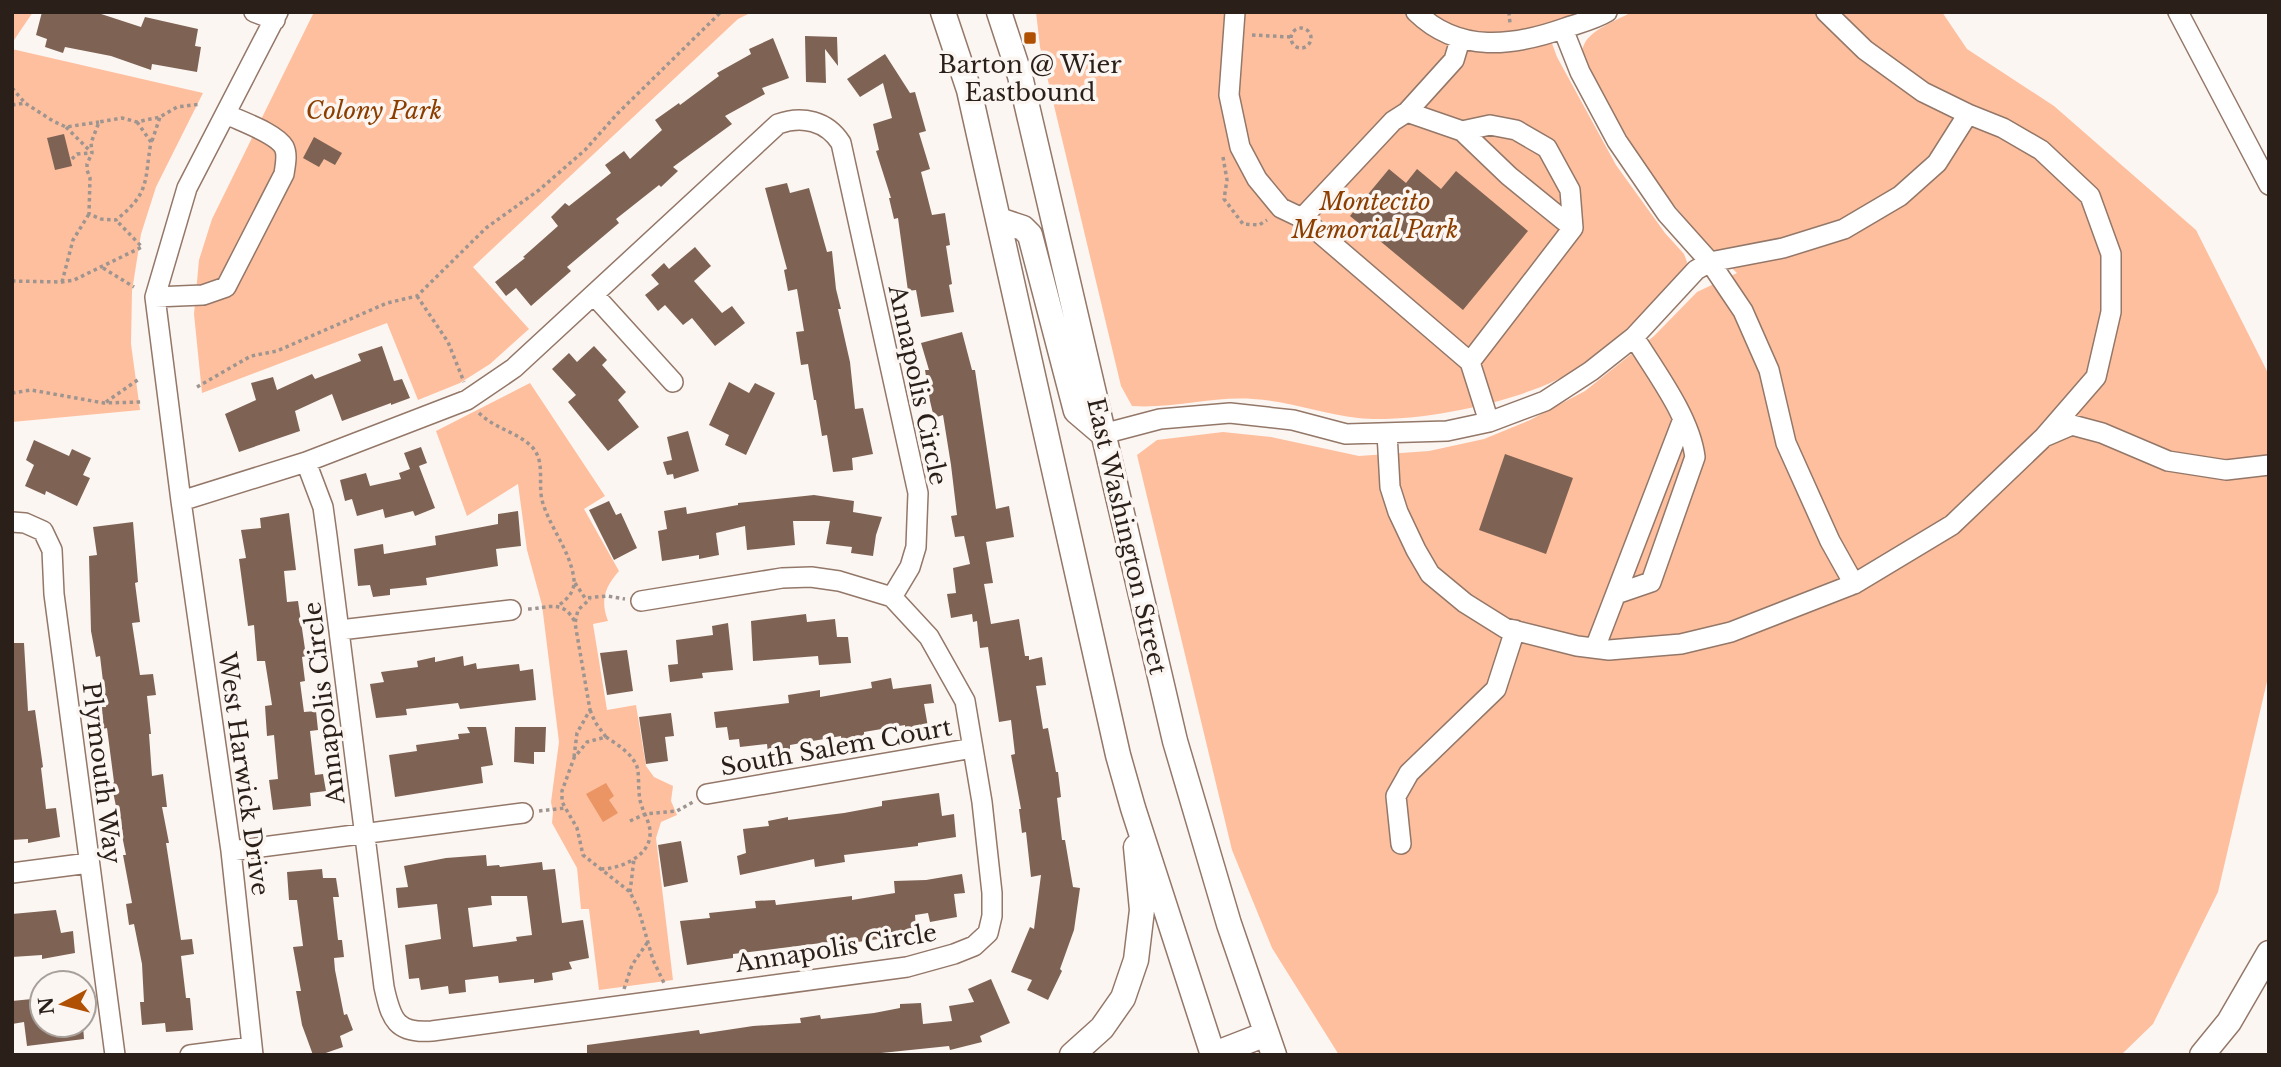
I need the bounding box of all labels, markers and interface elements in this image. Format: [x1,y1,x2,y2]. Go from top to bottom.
marker: Barton @ Wier Eastbound [1022,30,1038,46]
place label: Barton @ Wier Eastbound [938,50,1122,107]
park label: Colony Park [306,96,442,125]
park label: Montecito Memorial Park [1291,187,1458,244]
street label: Annapolis Circle [882,281,953,488]
street label: East Washington Street [1081,395,1173,677]
street label: Annapolis Circle [297,600,351,807]
street label: West Harwick Drive [212,650,275,898]
street label: Plymouth Way [76,681,128,866]
street label: South Salem Court [718,712,954,782]
street label: Annapolis Circle [732,918,939,978]
north arrow [28,969,98,1039]
text: N [34,996,59,1016]

